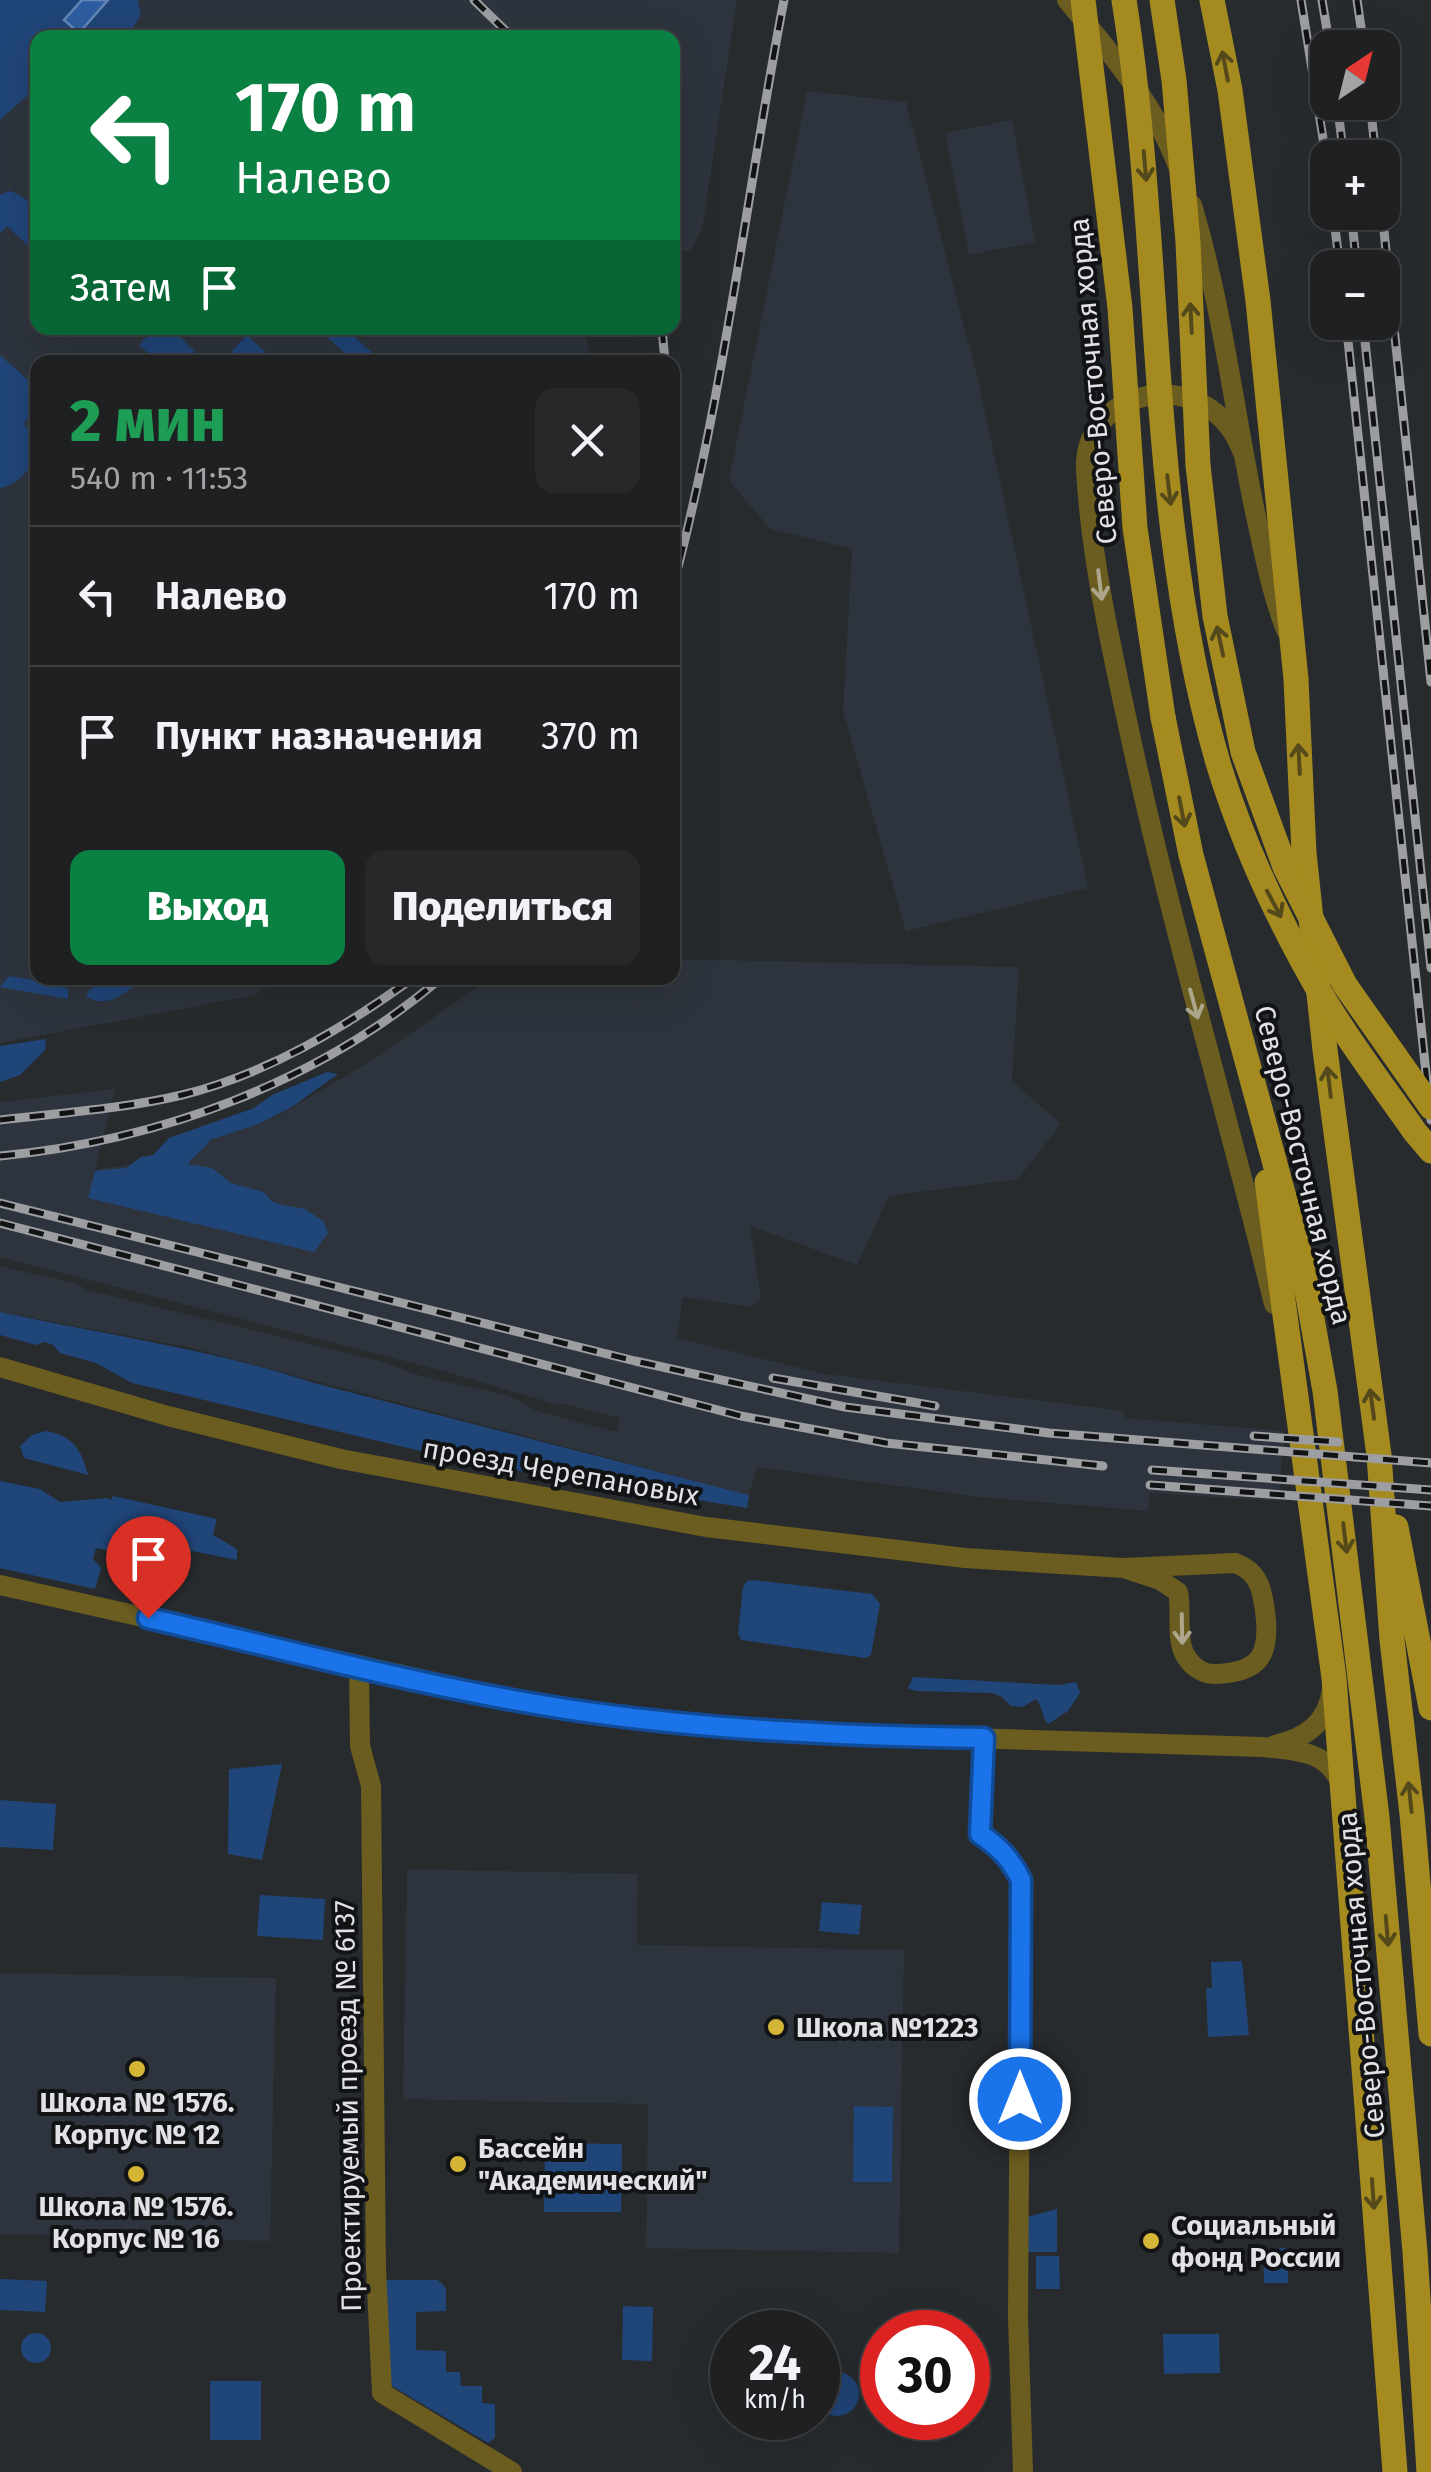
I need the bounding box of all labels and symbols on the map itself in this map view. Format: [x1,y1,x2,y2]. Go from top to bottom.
north arrow [1310,30,1400,120]
one-way arrow [1215,50,1234,83]
one-way arrow [1135,150,1154,182]
street label: Северо-Восточная хорда [1062,216,1124,546]
one-way arrow [1182,302,1201,334]
one-way arrow [1160,474,1179,506]
one-way arrow [1091,568,1110,600]
one-way arrow [1210,626,1229,658]
one-way arrow [1290,743,1309,775]
one-way arrow [1174,795,1193,827]
one-way arrow [1265,889,1285,919]
one-way arrow [1186,988,1205,1019]
street label: Северо-Восточная хорда [1247,1002,1359,1328]
one-way arrow [1319,1066,1338,1099]
one-way arrow [1363,1389,1381,1421]
street label: проезд Черепановых [420,1431,702,1513]
pin [106,1516,191,1619]
one-way arrow [1336,1521,1355,1554]
one-way arrow [1172,1613,1191,1645]
one-way arrow [1400,1782,1419,1814]
street label: Северо-Восточная хорда [1330,1810,1392,2140]
street label: Проектируемый проезд № 6137 [328,1900,368,2312]
one-way arrow [1378,1914,1397,1946]
place label: Школа №1223 [796,2011,979,2044]
marker: Школа №1223 [765,2016,787,2038]
position arrow [968,2047,1072,2151]
marker: Школа № 1576. Корпус № 12 [126,2058,148,2080]
place label: Школа № 1576. Корпус № 12 [39,2086,235,2151]
place label: Бассейн "Академический" [478,2132,708,2197]
marker: Бассейн "Академический" [447,2153,469,2175]
marker: Школа № 1576. Корпус № 16 [125,2163,147,2185]
one-way arrow [1364,2177,1383,2210]
place label: Школа № 1576. Корпус № 16 [38,2190,234,2255]
place label: Социальный фонд России [1171,2209,1341,2274]
marker: Социальный фонд России [1140,2230,1162,2252]
speed limit sign: 30 [860,2310,990,2440]

